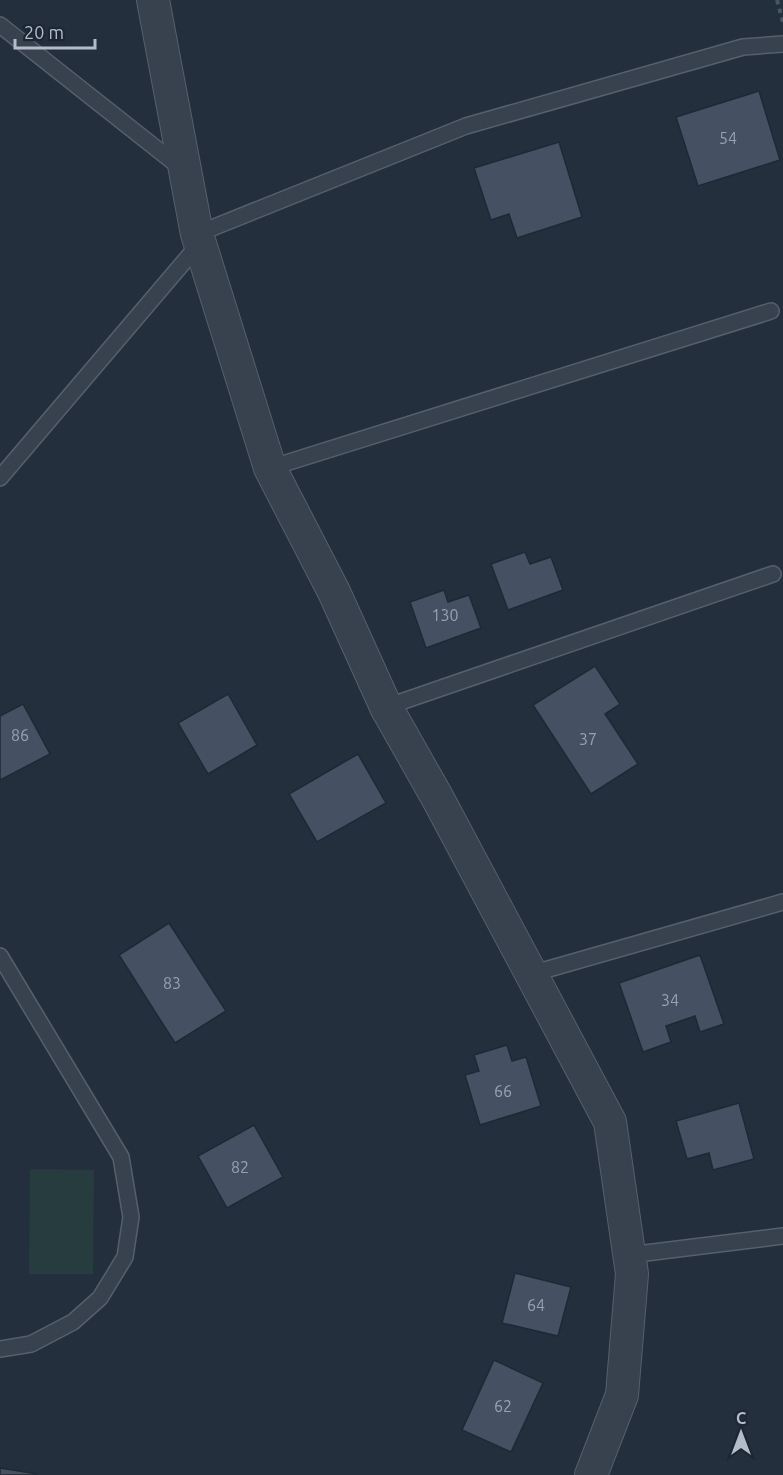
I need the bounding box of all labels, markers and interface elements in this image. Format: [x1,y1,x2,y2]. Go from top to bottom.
scale bar [15,12,94,50]
text: 20 m [24,22,64,42]
house number: 54 [719,129,737,147]
house number: 130 [431,606,459,624]
house number: 86 [11,726,29,744]
house number: 37 [579,730,597,748]
house number: 83 [163,974,181,992]
house number: 34 [661,991,679,1009]
house number: 66 [494,1082,512,1100]
house number: 82 [231,1158,249,1176]
house number: 64 [527,1296,545,1314]
house number: 62 [494,1397,512,1415]
north arrow [711,1403,771,1463]
text: С [736,1409,746,1427]

